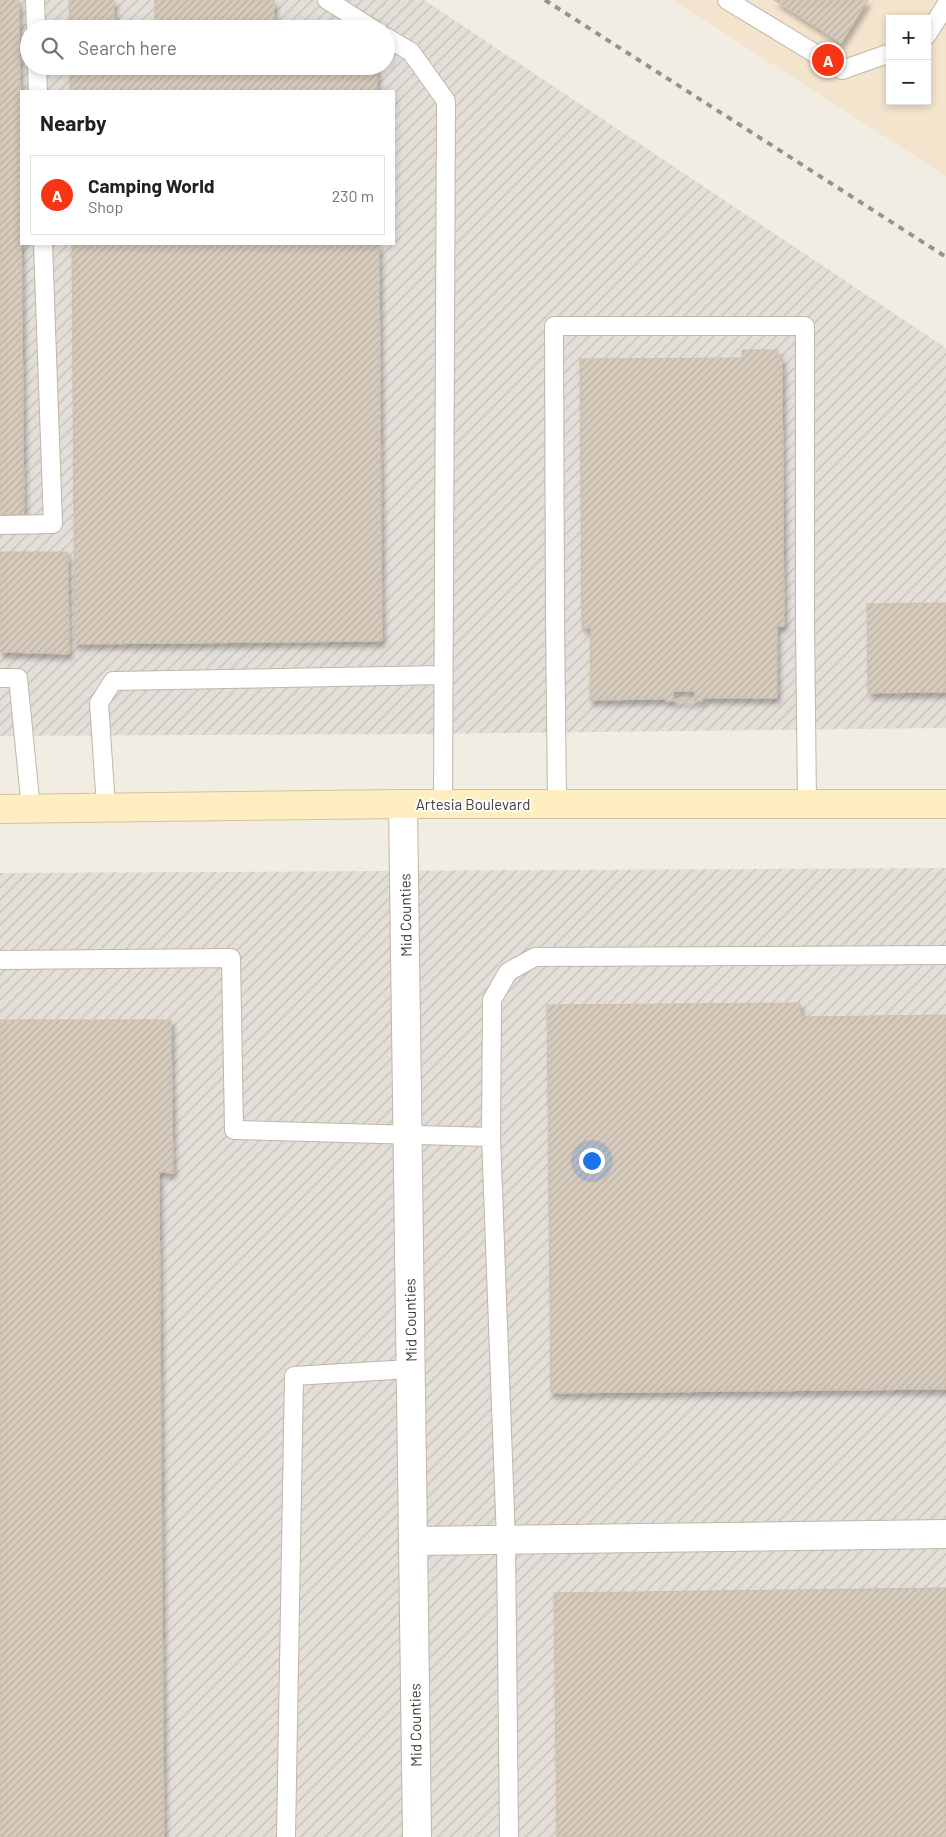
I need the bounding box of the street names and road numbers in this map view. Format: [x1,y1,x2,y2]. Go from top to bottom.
street label: Artesia Boulevard [416,795,530,813]
street label: Mid Counties [395,873,415,957]
street label: Mid Counties [400,1278,420,1362]
street label: Mid Counties [405,1683,425,1767]

